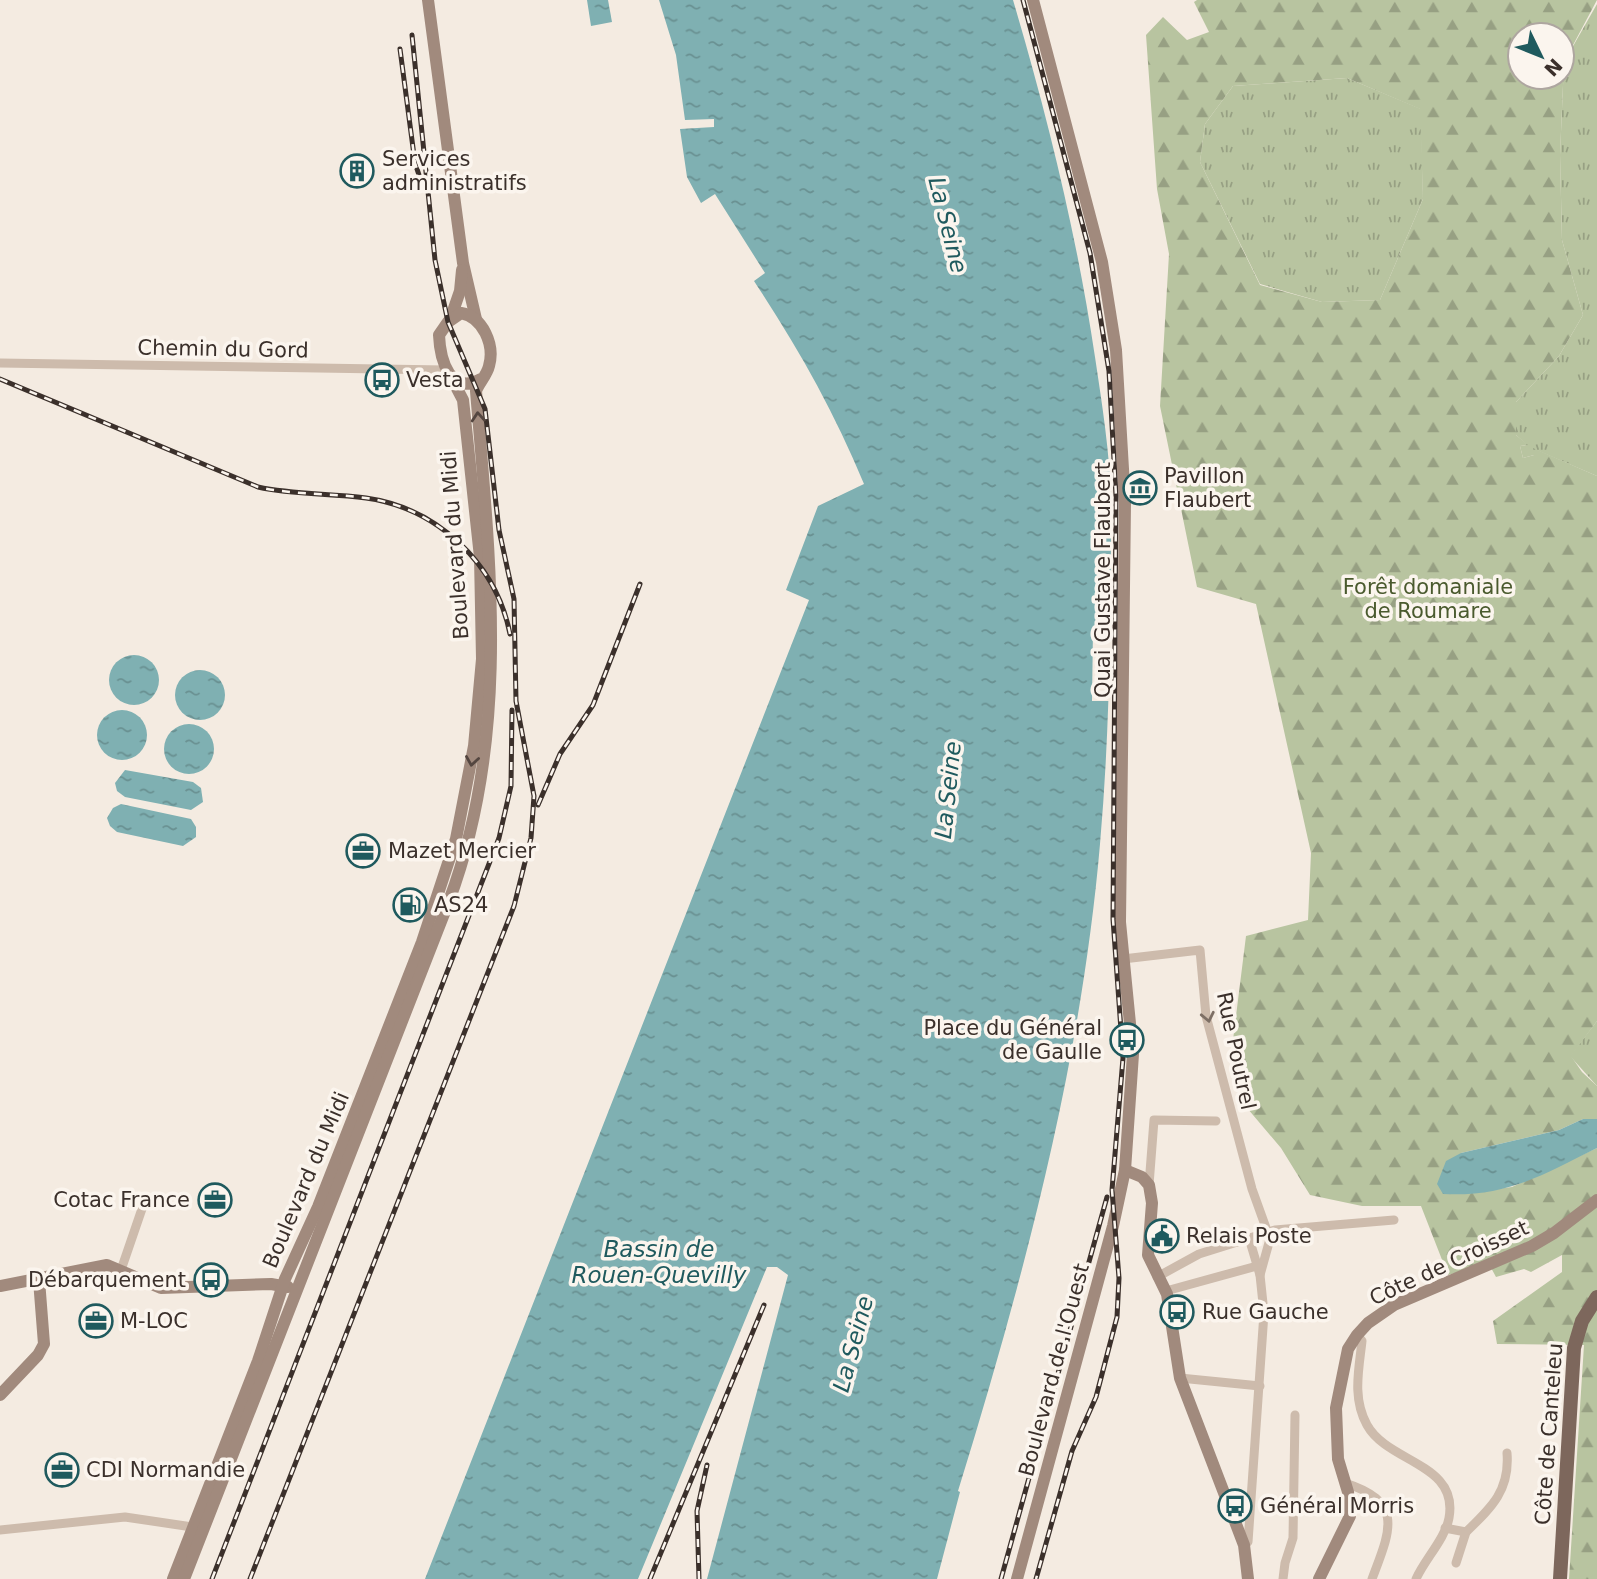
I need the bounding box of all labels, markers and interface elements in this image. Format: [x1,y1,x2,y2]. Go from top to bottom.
north arrow [1506,21,1576,91]
text: N [1540,54,1567,81]
place label: Services administratifs [382,147,527,195]
building icon: Services administratifs [338,152,376,190]
water label: La Seine [924,174,972,276]
street label: Chemin du Gord [137,336,309,362]
bus stop icon: Vesta [363,361,401,399]
place label: Vesta [406,368,464,392]
one-way arrow [471,411,486,422]
street label: Boulevard du Midi [436,450,474,640]
street label: Quai Gustave Flaubert [1091,462,1115,698]
place label: Pavillon Flaubert [1164,464,1251,512]
museum icon: Pavillon Flaubert [1121,469,1159,507]
park label: Forêt domaniale de Roumare [1343,575,1513,623]
water label: La Seine [930,740,966,840]
one-way arrow [465,756,480,767]
office icon: Mazet Mercier [344,832,382,870]
place label: Mazet Mercier [388,839,536,863]
fuel station icon: AS24 [391,886,429,924]
place label: AS24 [434,893,488,917]
street label: Rue Poutrel [1212,990,1260,1112]
one-way arrow [1199,1011,1214,1023]
place label: Place du Général de Gaulle [923,1016,1102,1064]
bus stop icon: Place du Général de Gaulle [1108,1021,1146,1059]
street label: Boulevard du Midi [258,1088,354,1272]
office icon: Cotac France [196,1181,234,1219]
place label: Cotac France [53,1188,190,1212]
street label: Côte de Croisset [1366,1216,1532,1310]
public building icon: Relais Poste [1143,1217,1181,1255]
place label: Relais Poste [1186,1224,1312,1248]
water label: Bassin de Rouen-Quevilly [572,1236,747,1288]
bus stop icon: Débarquement [192,1261,230,1299]
street label: Boulevard de l'Ouest [1014,1261,1094,1479]
place label: Débarquement [28,1268,186,1292]
water label: La Seine [828,1293,878,1395]
bus stop icon: Rue Gauche [1158,1293,1196,1331]
place label: Rue Gauche [1202,1300,1329,1324]
office icon: M-LOC [77,1302,115,1340]
place label: M-LOC [120,1309,188,1333]
street label: Côte de Canteleu [1531,1342,1567,1526]
office icon: CDI Normandie [43,1451,81,1489]
place label: CDI Normandie [86,1458,245,1482]
bus stop icon: Général Morris [1216,1487,1254,1525]
place label: Général Morris [1260,1494,1414,1518]

